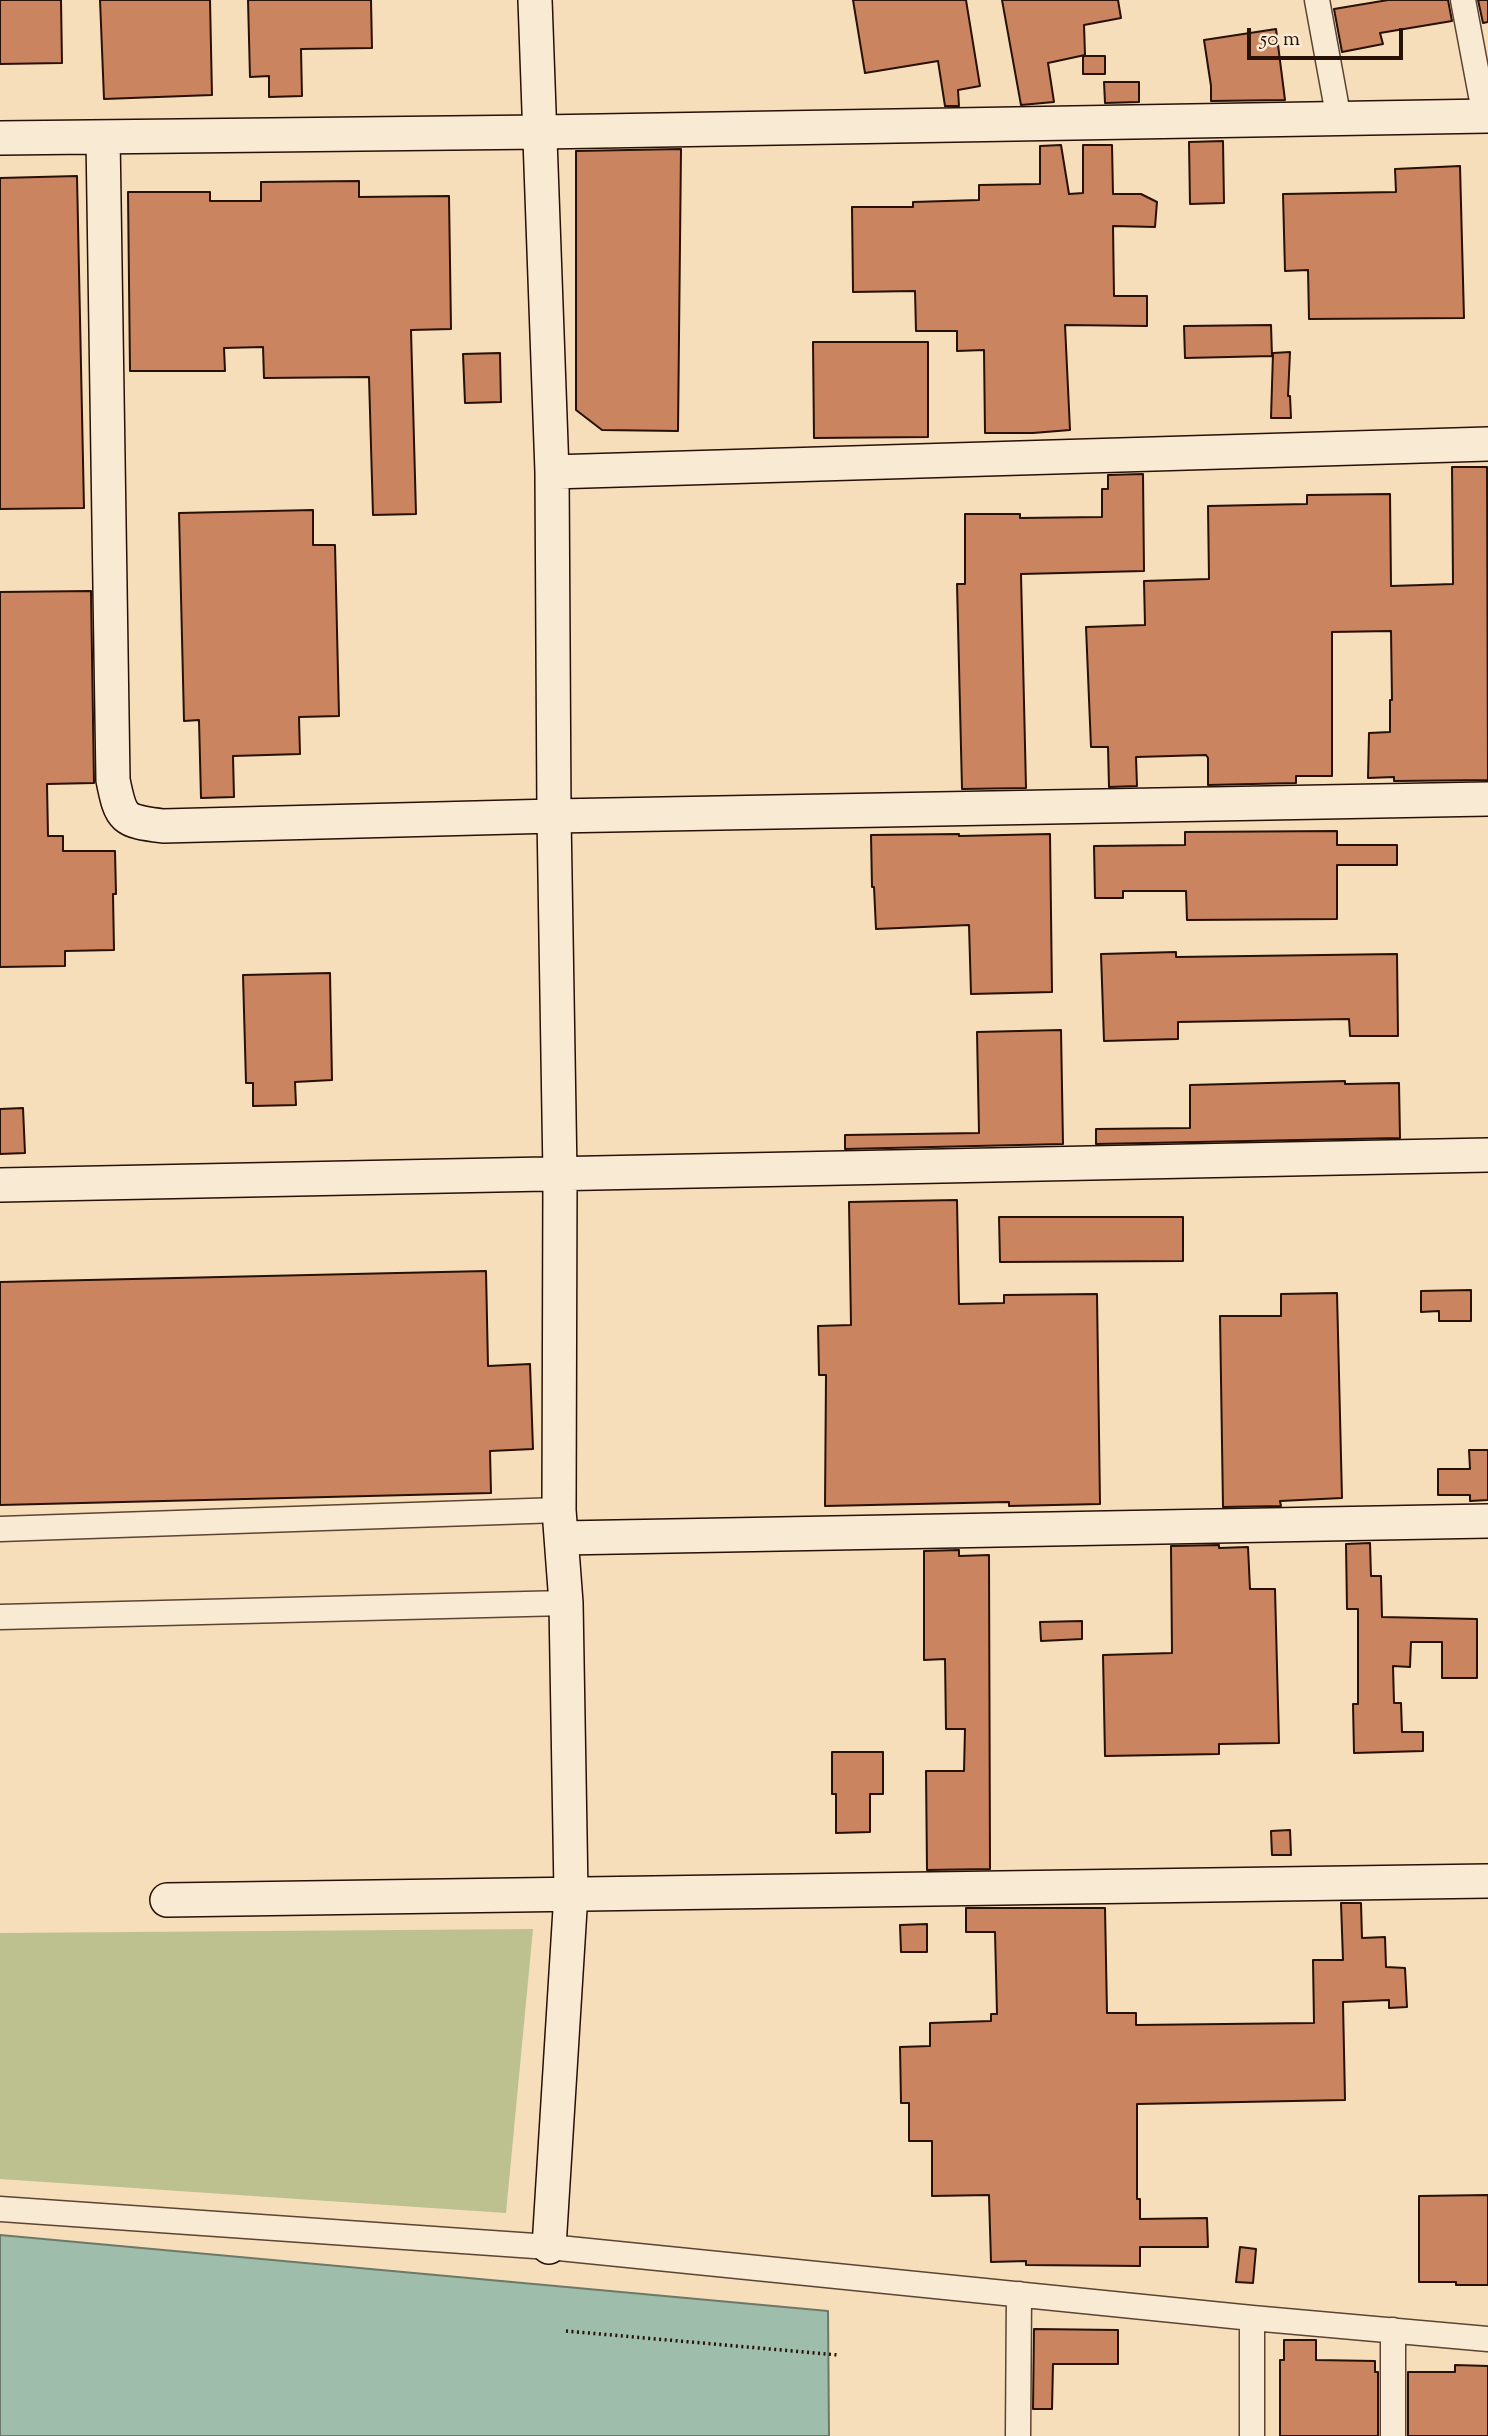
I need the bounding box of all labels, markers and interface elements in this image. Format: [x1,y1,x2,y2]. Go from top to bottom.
scale bar [1250,14,1406,58]
text: 50 m [1260,25,1300,55]

